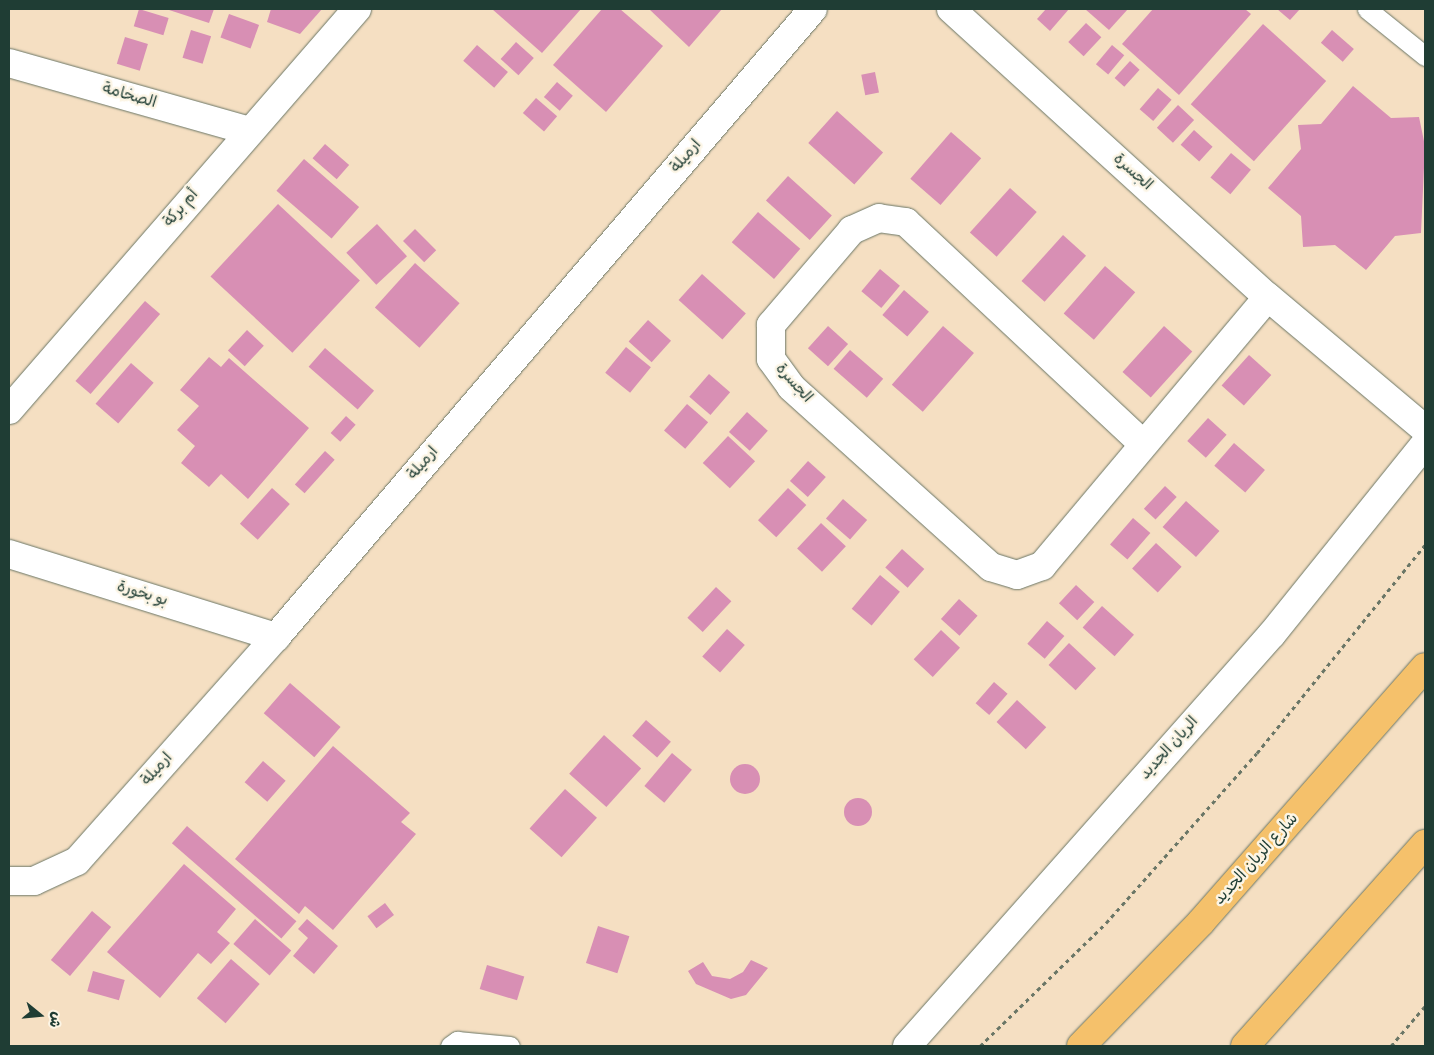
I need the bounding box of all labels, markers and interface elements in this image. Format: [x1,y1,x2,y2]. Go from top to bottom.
street label: الصخامة [100,80,158,114]
street label: ارميلة [667,136,707,178]
street label: الجسرة [1108,150,1156,196]
street label: أم بركة [160,186,204,232]
street label: الجسرة [770,360,816,408]
street label: ارميلة [404,443,444,485]
street label: بو بخورة [114,578,170,612]
street label: الريان الجديد [1137,713,1203,785]
street label: ارميلة [138,750,178,790]
street label: شارع الريان الجديد [1211,810,1303,910]
north arrow [15,990,65,1040]
text: ش [43,1009,66,1030]

